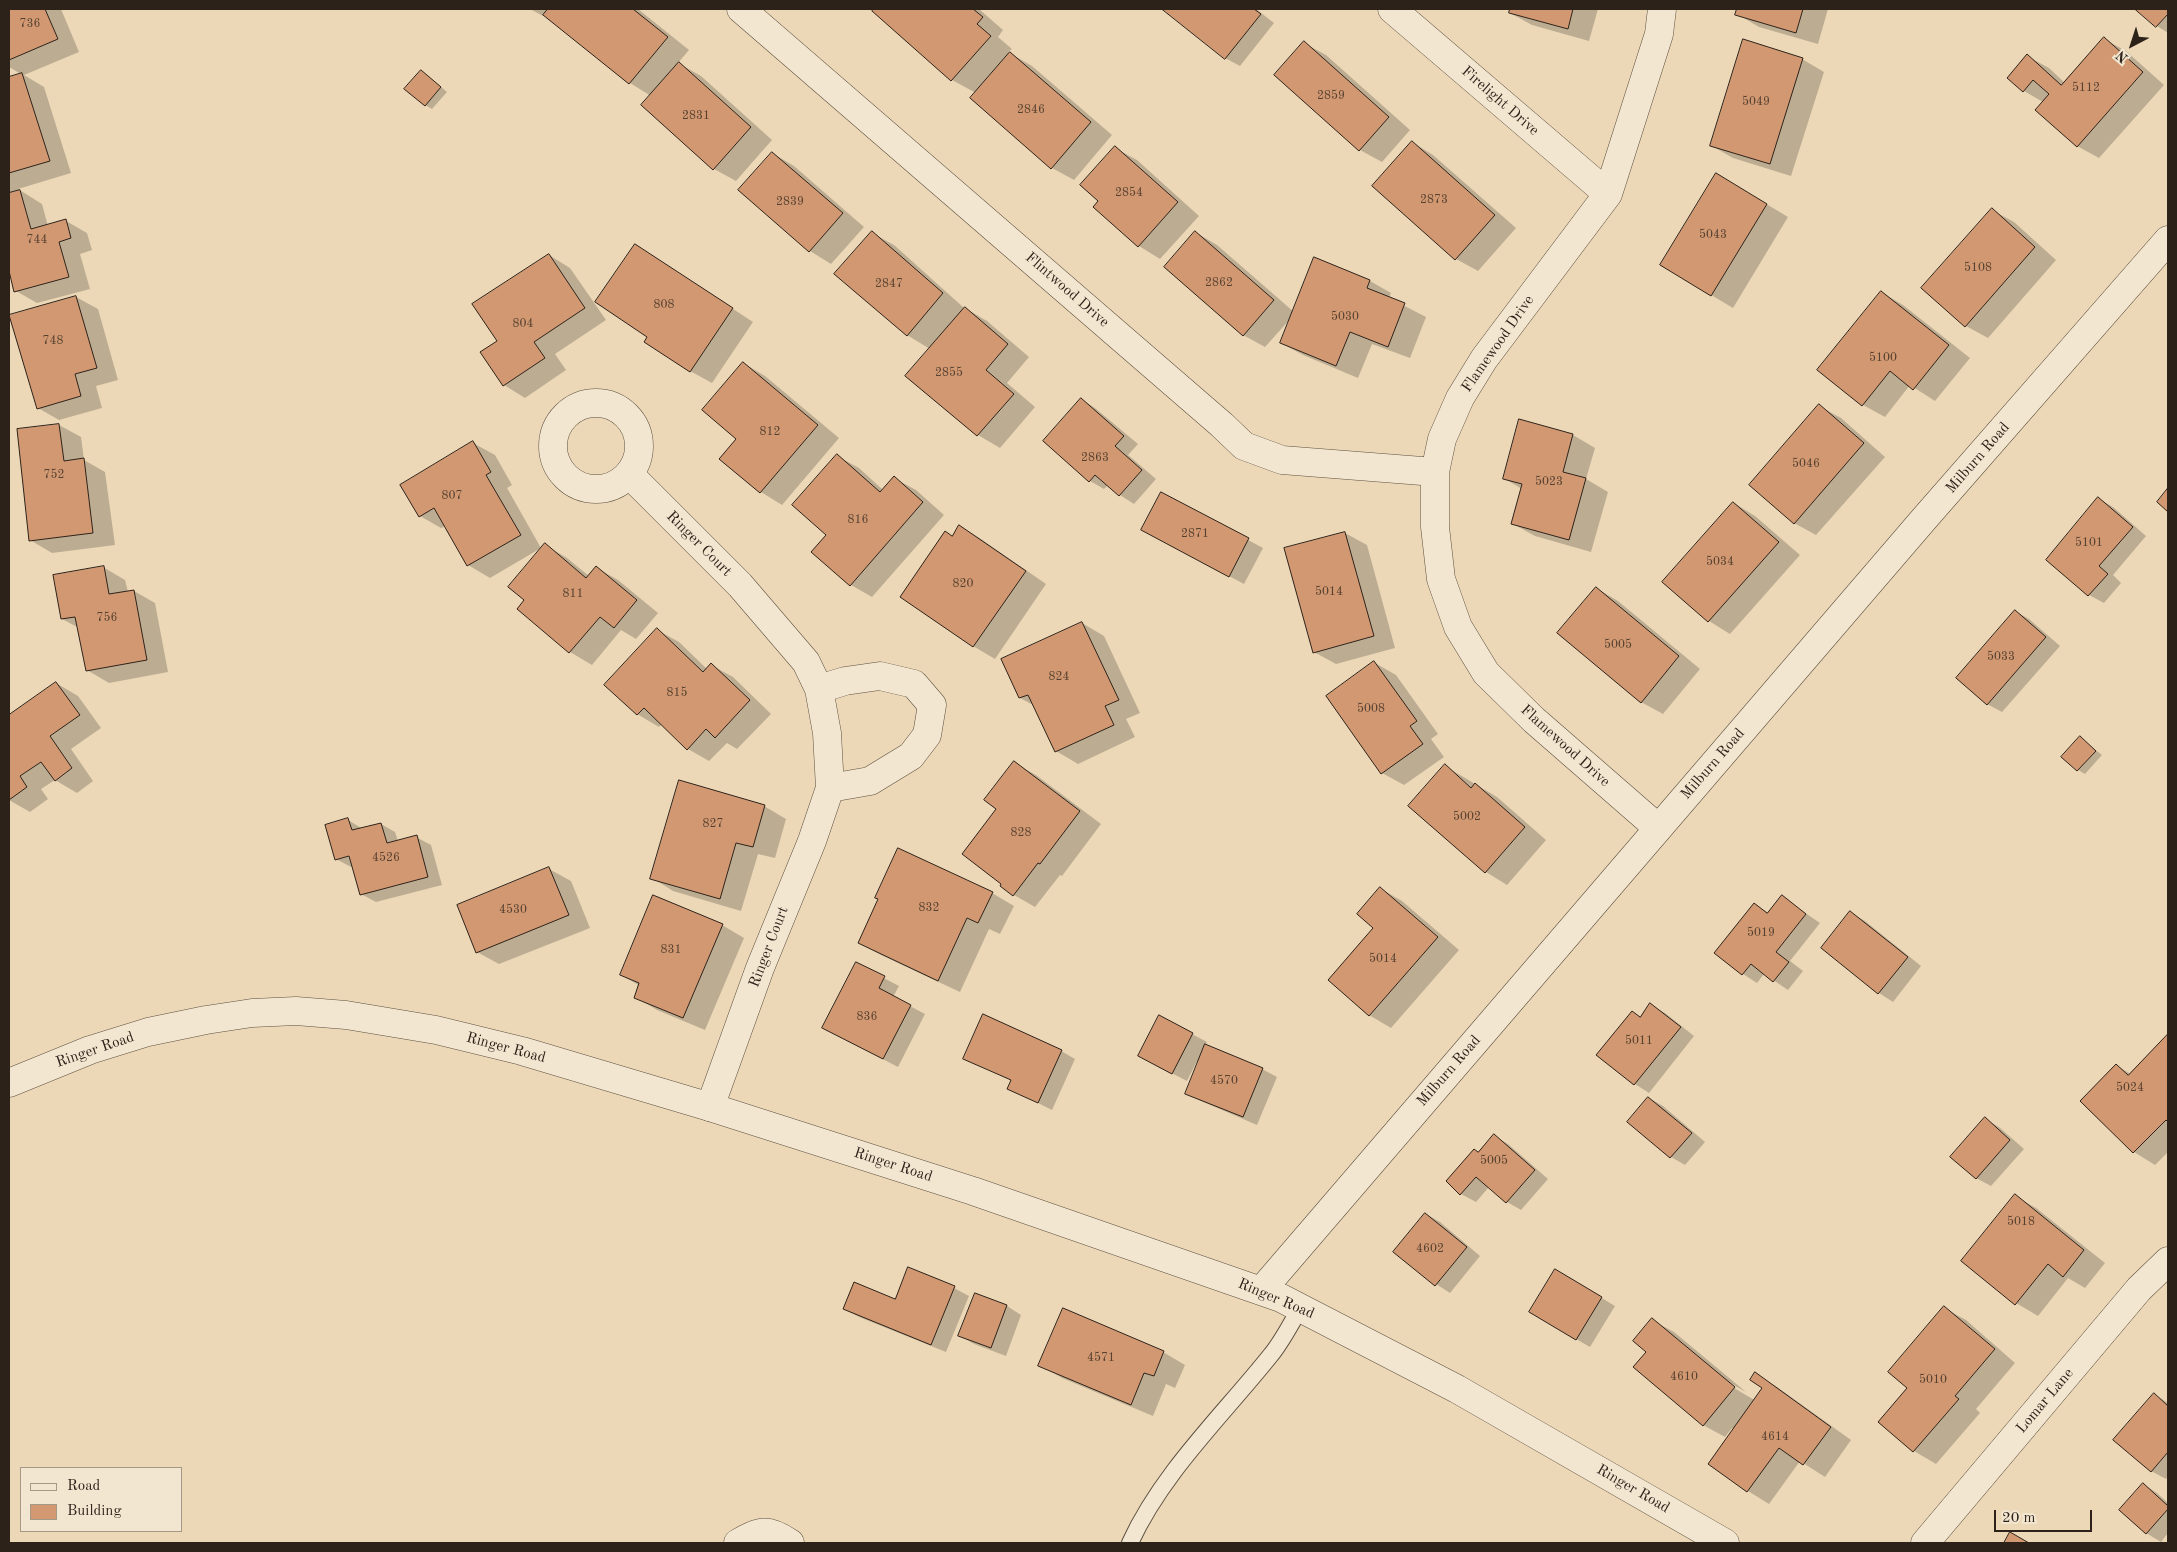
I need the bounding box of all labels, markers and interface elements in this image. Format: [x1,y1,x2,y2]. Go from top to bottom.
house number: 736 [20,17,40,31]
north arrow [2107,20,2157,70]
text: N [2114,48,2131,65]
street label: Firelight Drive [1457,62,1543,140]
house number: 5112 [2072,81,2100,95]
house number: 2859 [1317,89,1345,103]
house number: 5049 [1742,95,1770,109]
house number: 2846 [1017,103,1045,117]
house number: 2831 [682,109,710,123]
house number: 2854 [1115,186,1143,200]
house number: 2873 [1420,193,1448,207]
house number: 2839 [776,195,804,209]
house number: 5043 [1699,228,1727,242]
house number: 744 [27,233,47,247]
street label: Flintwood Drive [1021,249,1113,331]
house number: 5108 [1964,261,1992,275]
house number: 2862 [1205,276,1233,290]
house number: 2847 [875,277,903,291]
street label: Flamewood Drive [1458,292,1538,396]
house number: 808 [654,298,674,312]
house number: 5030 [1331,310,1359,324]
house number: 804 [513,317,533,331]
house number: 748 [43,334,63,348]
house number: 5100 [1869,351,1897,365]
house number: 2855 [935,366,963,380]
street label: Milburn Road [1942,419,2014,497]
house number: 812 [760,425,780,439]
house number: 2863 [1081,451,1109,465]
house number: 5046 [1792,457,1820,471]
house number: 752 [44,468,64,482]
house number: 5023 [1535,475,1563,489]
house number: 807 [442,489,462,503]
street label: Ringer Court [663,508,735,580]
house number: 816 [848,513,868,527]
house number: 2871 [1181,527,1209,541]
house number: 5101 [2075,536,2103,550]
house number: 5034 [1706,555,1734,569]
house number: 820 [953,577,973,591]
house number: 5014 [1315,585,1343,599]
house number: 811 [563,587,583,601]
house number: 756 [97,611,117,625]
house number: 5005 [1604,638,1632,652]
house number: 5033 [1987,650,2015,664]
house number: 824 [1049,670,1069,684]
house number: 815 [667,686,687,700]
street label: Flamewood Drive [1517,701,1613,791]
house number: 5008 [1357,702,1385,716]
street label: Milburn Road [1677,725,1749,803]
house number: 5002 [1453,810,1481,824]
house number: 827 [703,817,723,831]
house number: 828 [1011,826,1031,840]
house number: 4526 [372,851,400,865]
house number: 832 [919,901,939,915]
house number: 4530 [499,903,527,917]
street label: Ringer Court [745,904,793,990]
house number: 5019 [1747,926,1775,940]
house number: 831 [661,943,681,957]
house number: 5014 [1369,952,1397,966]
house number: 836 [857,1010,877,1024]
street label: Ringer Road [53,1028,137,1072]
street label: Ringer Road [464,1029,548,1067]
street label: Milburn Road [1413,1032,1485,1110]
house number: 5011 [1625,1034,1653,1048]
house number: 4570 [1210,1074,1238,1088]
house number: 5024 [2116,1081,2144,1095]
street label: Ringer Road [851,1144,935,1186]
house number: 5005 [1480,1154,1508,1168]
house number: 5018 [2007,1215,2035,1229]
house number: 4602 [1416,1242,1444,1256]
street label: Ringer Road [1235,1275,1317,1323]
house number: 4571 [1087,1351,1115,1365]
street label: Lomar Lane [2013,1365,2077,1437]
house number: 4610 [1670,1370,1698,1384]
house number: 5010 [1919,1373,1947,1387]
house number: 4614 [1761,1430,1789,1444]
street label: Ringer Road [1593,1461,1673,1517]
legend [20,1467,182,1532]
text: Road [67,1479,100,1494]
scale bar [1997,1500,2094,1532]
text: Building [67,1504,122,1519]
text: 20 m [2002,1511,2036,1526]

